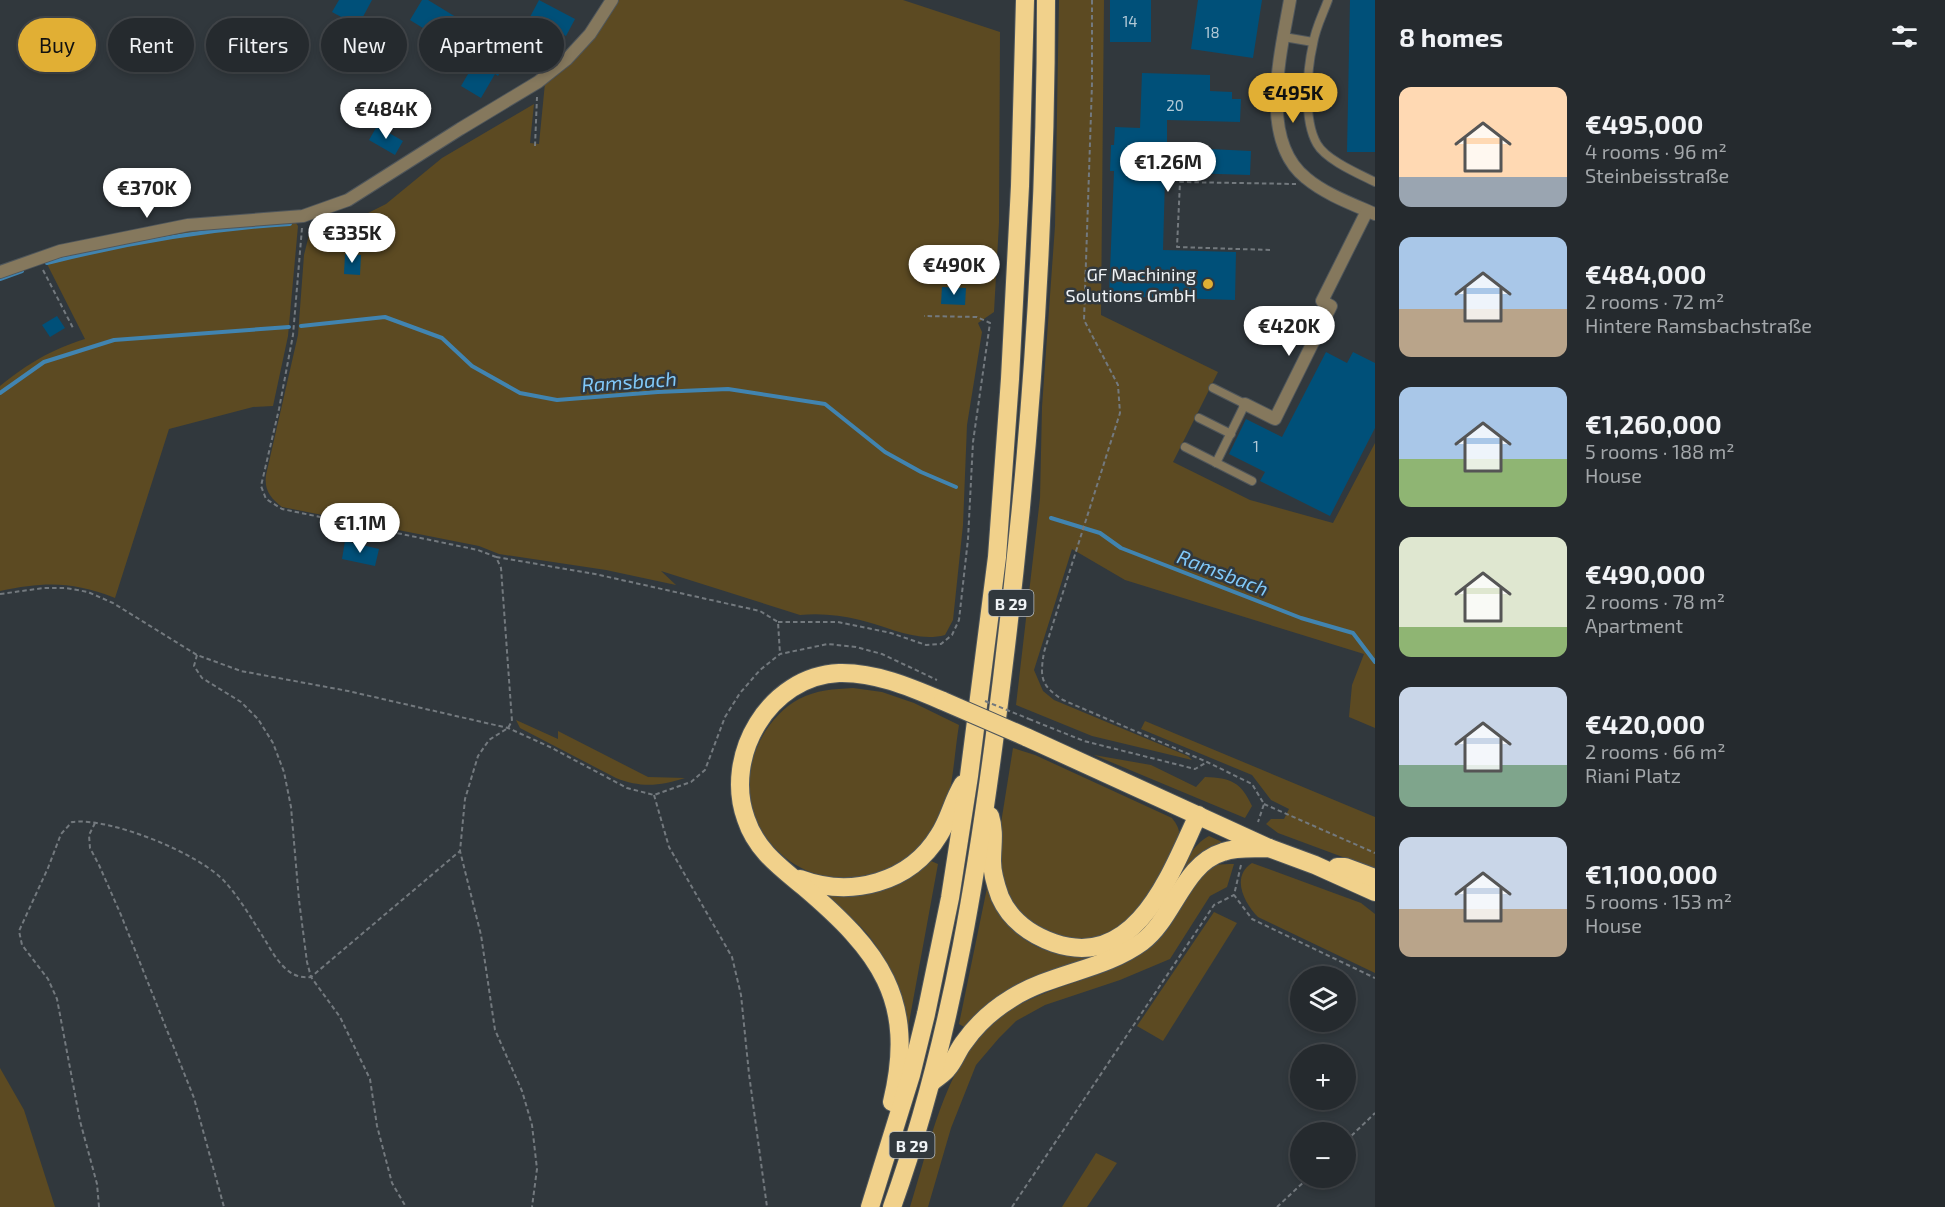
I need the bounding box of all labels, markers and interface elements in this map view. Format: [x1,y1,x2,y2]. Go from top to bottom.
house number: 14 [1122,12,1138,30]
chip: Buy [18,18,96,72]
chip: Rent [108,18,194,72]
chip: Filters [206,18,309,72]
chip: New [321,18,407,72]
chip: Apartment [419,18,564,72]
icon: filters [1888,20,1921,53]
text: 8 homes [1399,21,1503,52]
house number: 18 [1204,23,1220,41]
pin: €495K [1251,73,1335,124]
text: €495K [1262,80,1324,104]
pin: €484K [344,89,428,140]
text: €484K [354,96,418,120]
house number: 20 [1166,96,1184,114]
text: €495,000 [1585,108,1703,139]
icon: home [1447,111,1519,183]
text: 4 rooms · 96 m² [1585,139,1727,163]
pin: €1.26M [1119,142,1217,193]
text: €1.26M [1134,149,1202,173]
text: Steinbeisstraße [1585,163,1729,187]
pin: €370K [105,168,189,219]
text: €370K [117,175,177,199]
pin: €335K [310,213,394,264]
text: €335K [322,220,382,244]
pin: €490K [912,245,996,296]
text: €490K [923,252,985,276]
text: €484,000 [1585,258,1707,289]
icon: home [1447,261,1519,333]
place label: GF Machining Solutions GmbH [1066,263,1196,306]
marker: GF Machining Solutions GmbH [1201,277,1215,291]
text: 2 rooms · 72 m² [1585,289,1724,313]
pin: €420K [1247,306,1331,357]
text: €420K [1258,313,1320,337]
text: Hintere Ramsbachstraße [1585,313,1812,337]
water label: Ramsbach [581,366,677,396]
text: €1,260,000 [1585,408,1722,439]
icon: home [1447,411,1519,483]
house number: 1 [1253,437,1259,455]
text: 5 rooms · 188 m² [1585,439,1734,463]
text: House [1585,463,1642,487]
pin: €1.1M [318,503,402,554]
text: €1.1M [334,510,386,534]
water label: Ramsbach [1174,544,1272,600]
text: €490,000 [1585,558,1706,589]
icon: home [1447,561,1519,633]
text: 2 rooms · 78 m² [1585,589,1725,613]
road number: B 29 [988,590,1034,616]
text: Apartment [1585,613,1683,637]
text: €420,000 [1585,708,1705,739]
icon: home [1447,711,1519,783]
text: 2 rooms · 66 m² [1585,739,1726,763]
text: Riani Platz [1585,763,1681,787]
text: €1,100,000 [1585,858,1718,889]
icon: home [1447,861,1519,933]
text: 5 rooms · 153 m² [1585,889,1732,913]
text: House [1585,913,1642,937]
map controls [1290,966,1356,1188]
button: layers [1290,966,1356,1032]
button: + [1290,1044,1356,1110]
button: − [1290,1122,1356,1188]
road number: B 29 [890,1132,934,1158]

